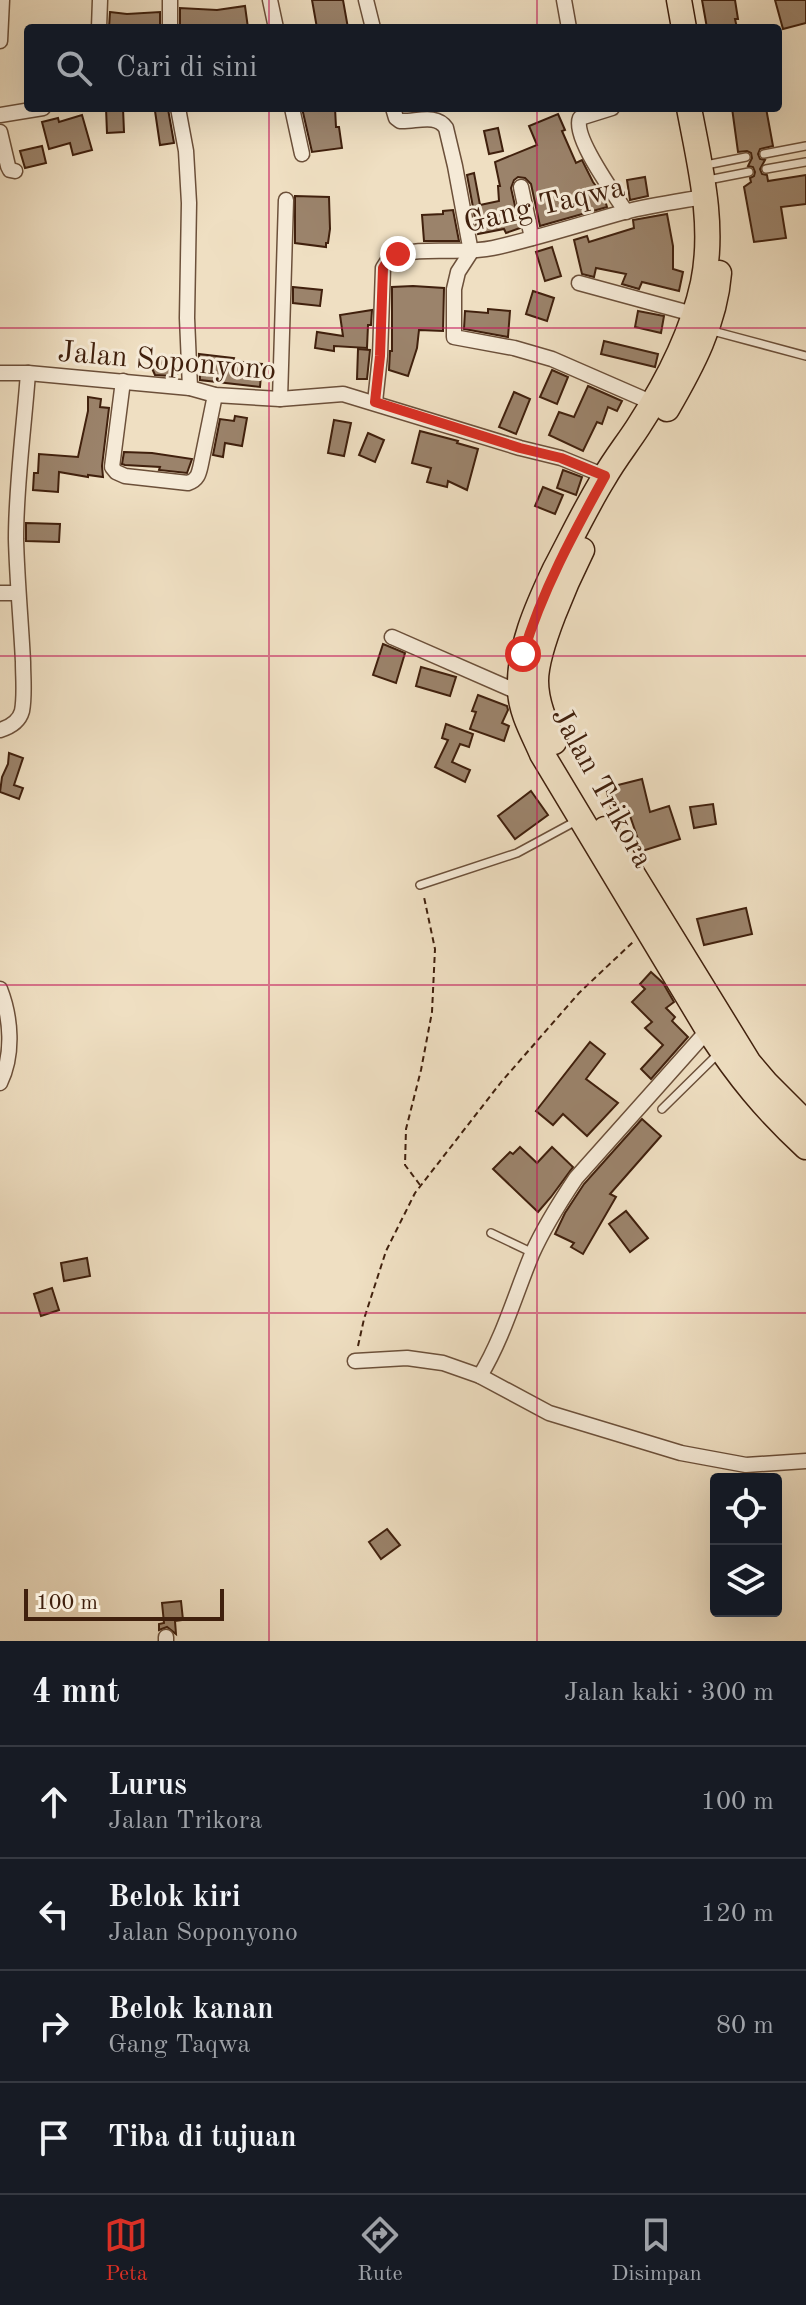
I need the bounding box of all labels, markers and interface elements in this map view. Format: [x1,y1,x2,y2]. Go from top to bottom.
search box [24,24,782,112]
icon: search [52,46,96,90]
text: Cari di sini [116,53,257,83]
street label: Gang Taqwa [461,173,628,239]
route end [380,236,416,272]
street label: Jalan Soponyono [56,338,277,386]
route start [505,636,541,672]
street label: Jalan Trikora [545,703,658,873]
map controls [710,1473,782,1617]
button: locate [710,1473,782,1545]
button: layers [710,1545,782,1617]
scale bar [24,1585,224,1621]
text: 100 m [36,1592,98,1614]
text: 4 mnt [32,1676,120,1710]
text: Jalan kaki · 300 m [564,1680,774,1706]
text: Lurus [108,1771,187,1801]
icon: ahead [32,1780,76,1824]
text: 100 m [701,1789,774,1815]
text: Jalan Trikora [108,1808,262,1834]
text: Belok kiri [108,1883,241,1913]
icon: left [32,1892,76,1936]
text: 120 m [701,1901,774,1927]
text: Jalan Soponyono [108,1920,298,1946]
text: Belok kanan [108,1995,274,2025]
icon: right [32,2004,76,2048]
text: 80 m [716,2013,774,2039]
text: Gang Taqwa [108,2032,250,2058]
icon: arrive [32,2116,76,2160]
text: Tiba di tujuan [108,2123,297,2153]
tab: Peta [104,2213,148,2288]
tab: Rute [357,2213,403,2288]
tab: Disimpan [611,2213,702,2288]

